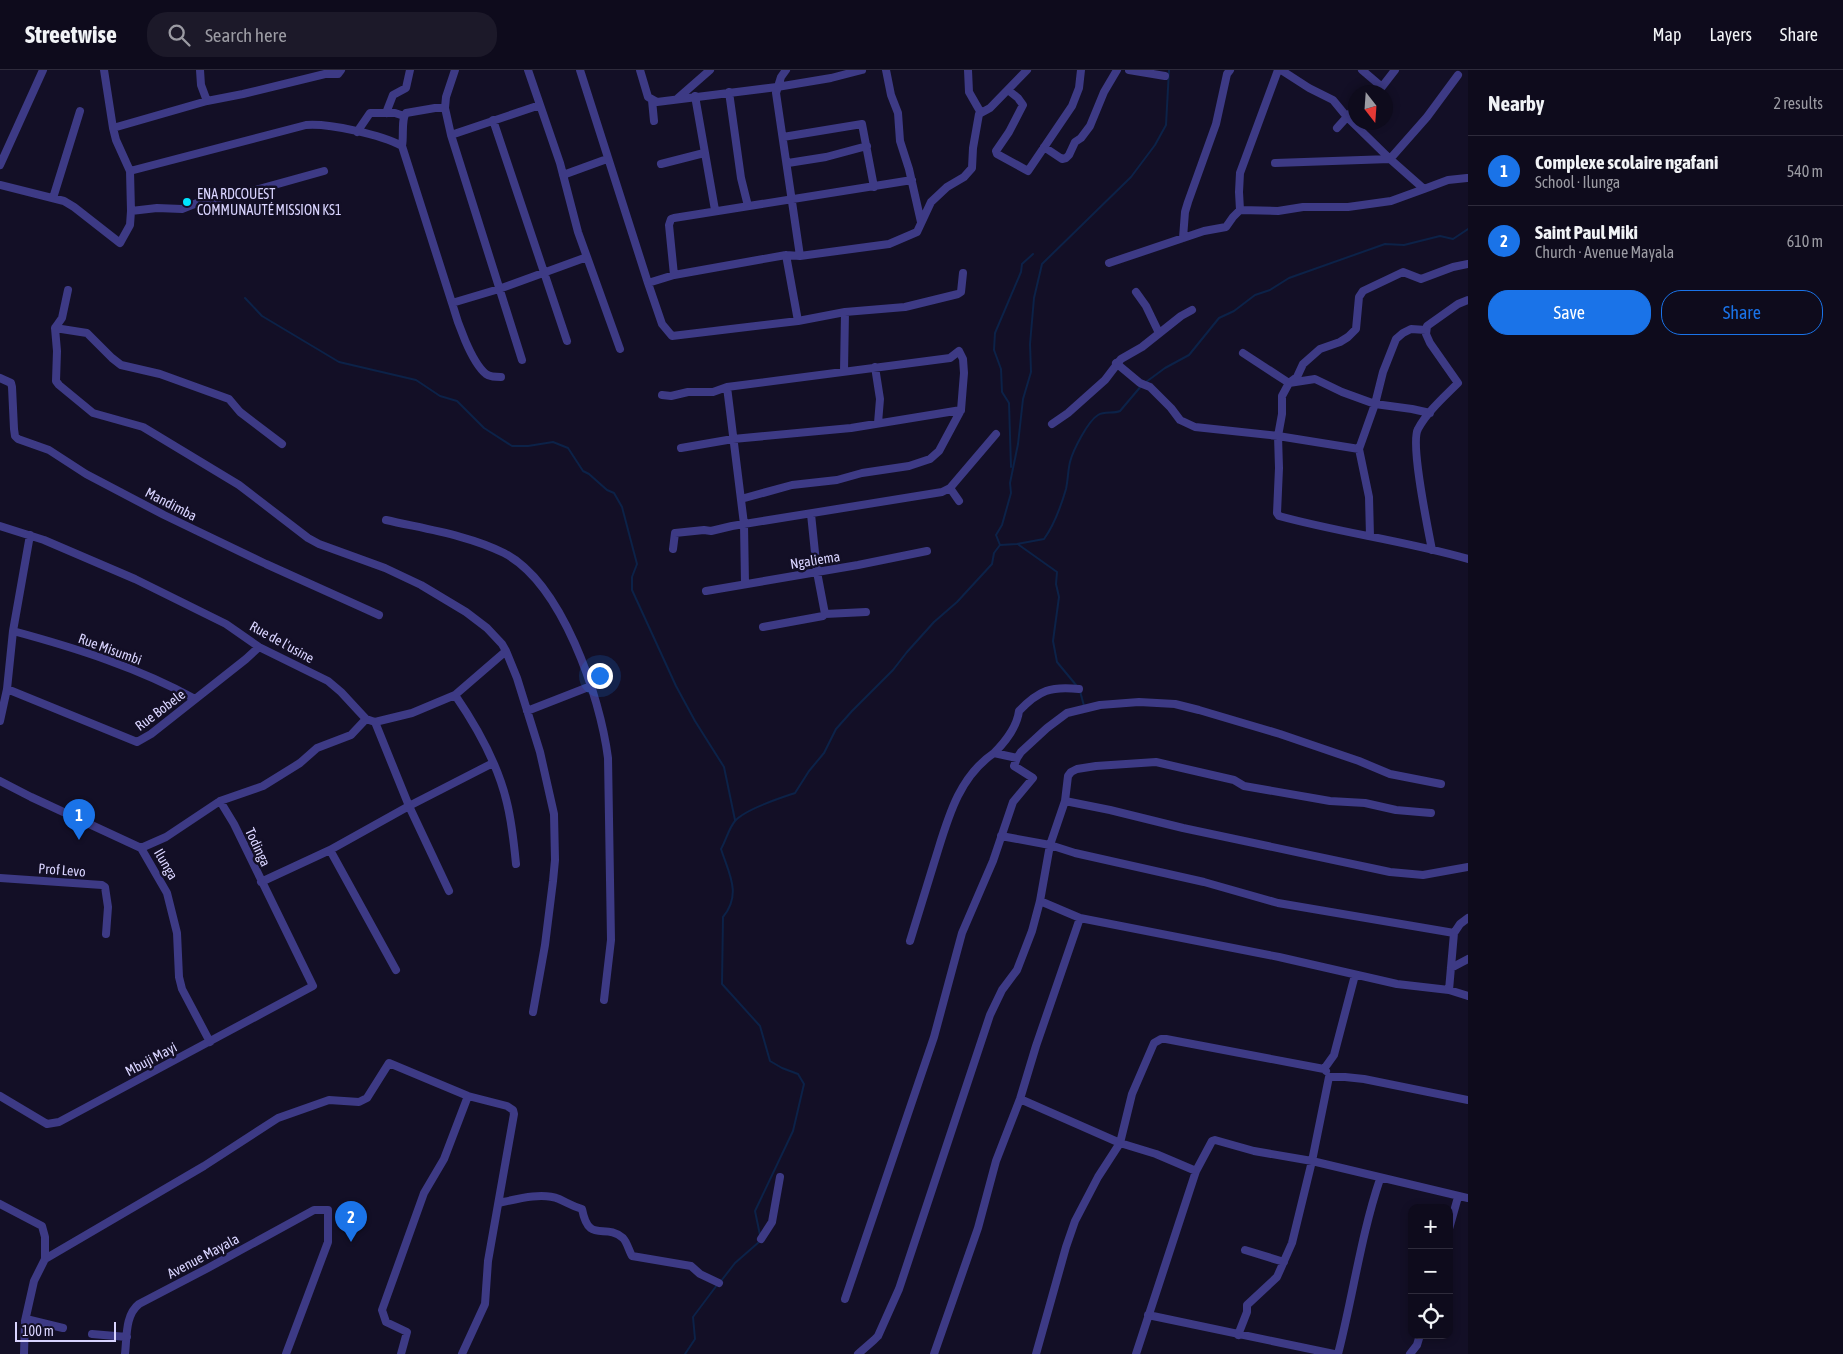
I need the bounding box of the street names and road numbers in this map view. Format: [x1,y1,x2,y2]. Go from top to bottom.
street label: Mandimba [143,484,199,524]
street label: Ngaliema [789,548,841,572]
street label: Rue de l'usine [247,618,317,666]
street label: Rue Misumbi [76,630,144,668]
street label: Rue Bobele [132,686,188,734]
street label: Todinga [242,825,274,869]
street label: Ilunga [151,846,181,882]
street label: Prof Levo [38,860,86,880]
street label: Mbuji Mayi [123,1039,179,1079]
street label: Avenue Mayala [164,1230,242,1282]

